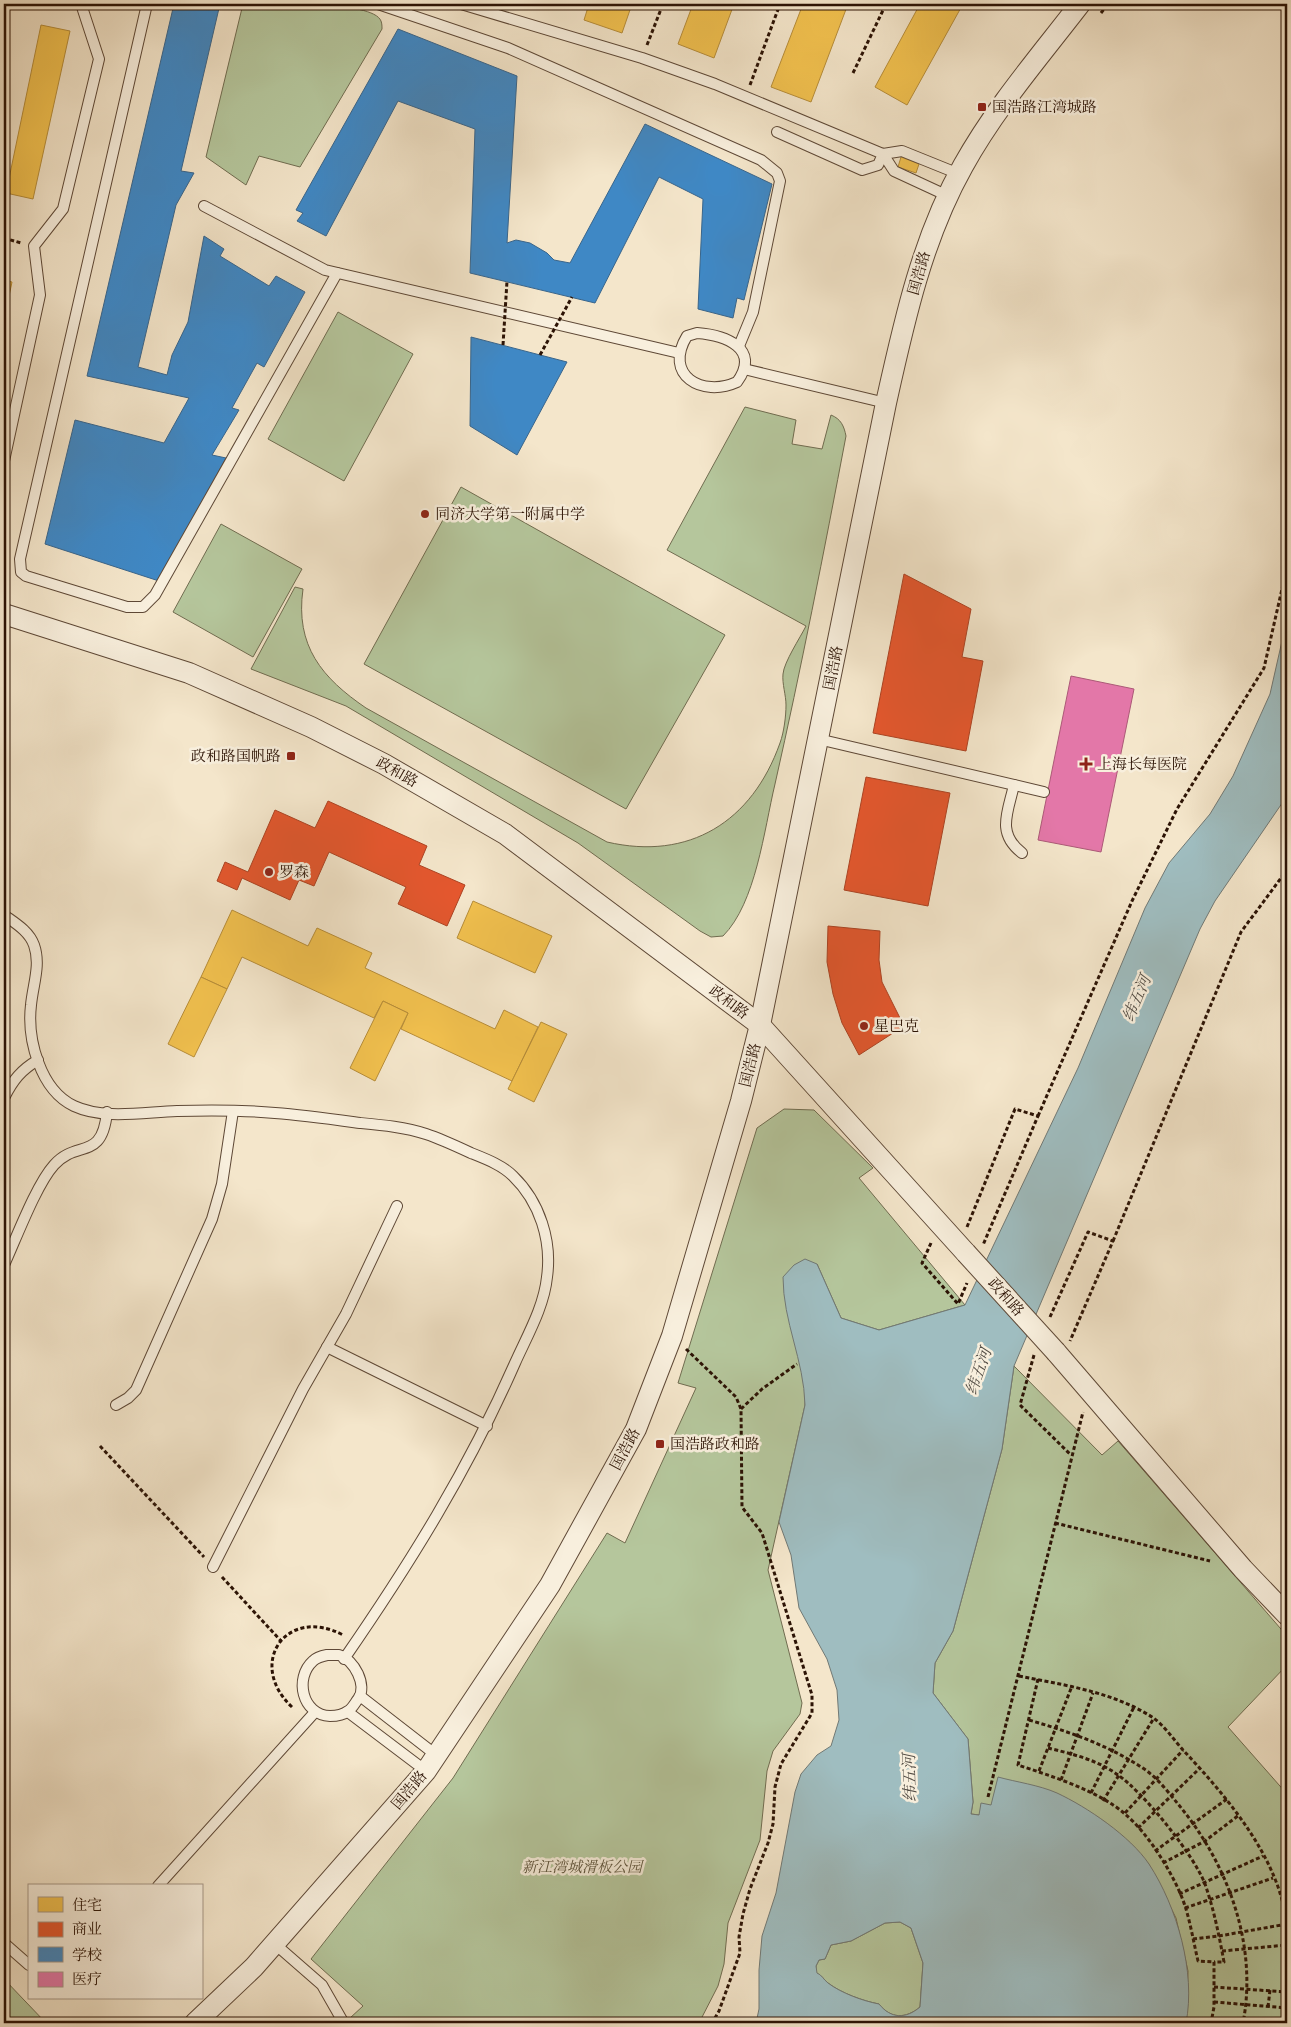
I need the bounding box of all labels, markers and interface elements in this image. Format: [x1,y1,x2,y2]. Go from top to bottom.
place label: 国浩路江湾城路 [992,96,1097,117]
marker: 国浩路江湾城路 [976,101,988,113]
street label: 国浩路 [902,248,935,297]
place label: 同济大学第一附属中学 [435,503,585,524]
marker: 同济大学第一附属中学 [419,508,431,520]
street label: 国浩路 [818,644,847,692]
place label: 政和路国帆路 [191,745,281,766]
marker: 政和路国帆路 [285,750,297,762]
street label: 政和路 [372,751,422,792]
place label: 上海长每医院 [1097,753,1187,774]
marker: 上海长每医院 [1079,757,1093,771]
place label: 罗森 [279,861,309,882]
marker: 罗森 [263,866,275,878]
water label: 纬五河 [1116,968,1158,1025]
street label: 政和路 [705,980,754,1024]
place label: 星巴克 [874,1015,919,1036]
marker: 星巴克 [858,1020,870,1032]
street label: 国浩路 [734,1040,765,1089]
street label: 政和路 [984,1273,1029,1320]
water label: 纬五河 [959,1342,998,1398]
street label: 国浩路 [605,1424,644,1474]
place label: 国浩路政和路 [670,1433,760,1454]
marker: 国浩路政和路 [654,1438,666,1450]
water label: 纬五河 [896,1751,922,1802]
street label: 国浩路 [386,1766,431,1814]
park label: 新江湾城滑板公园 [522,1856,644,1877]
legend [28,1884,202,2000]
text: 住宅 [72,1894,102,1915]
text: 商业 [72,1918,102,1939]
text: 学校 [72,1944,102,1965]
text: 医疗 [72,1968,102,1989]

